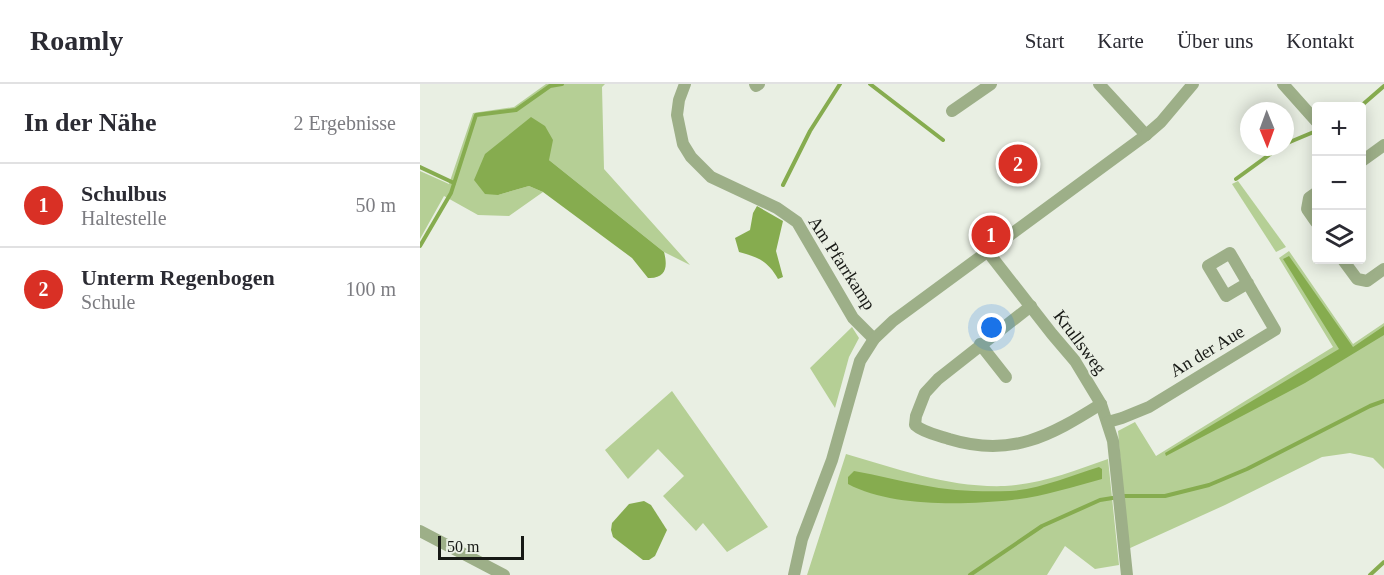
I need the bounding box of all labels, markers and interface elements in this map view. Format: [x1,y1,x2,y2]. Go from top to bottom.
text: Roamly [30,25,123,56]
text: Start [1025,29,1064,53]
text: Karte [1097,29,1144,53]
text: Über uns [1177,29,1253,53]
text: Kontakt [1286,29,1354,53]
north arrow [1240,102,1294,156]
map controls [1312,102,1366,264]
button: + [1312,102,1366,156]
text: In der Nähe [24,108,156,137]
text: 2 Ergebnisse [294,112,396,134]
pin: 2 [998,142,1038,187]
button: − [1312,156,1366,210]
text: Schulbus [81,181,167,206]
text: 1 [39,194,49,216]
text: 50 m [355,194,396,216]
text: Haltestelle [81,207,167,229]
button: layers [1312,210,1366,264]
street label: Am Pfarrkamp [804,212,880,314]
pin: 1 [972,212,1010,258]
text: Unterm Regenbogen [81,265,275,290]
text: 2 [39,278,49,300]
text: 100 m [345,278,396,300]
text: Schule [81,291,135,313]
street label: Krullsweg [1049,306,1111,378]
your location [977,313,1006,342]
street label: An der Aue [1166,321,1248,381]
scale bar [438,533,524,560]
text: 50 m [447,538,479,555]

